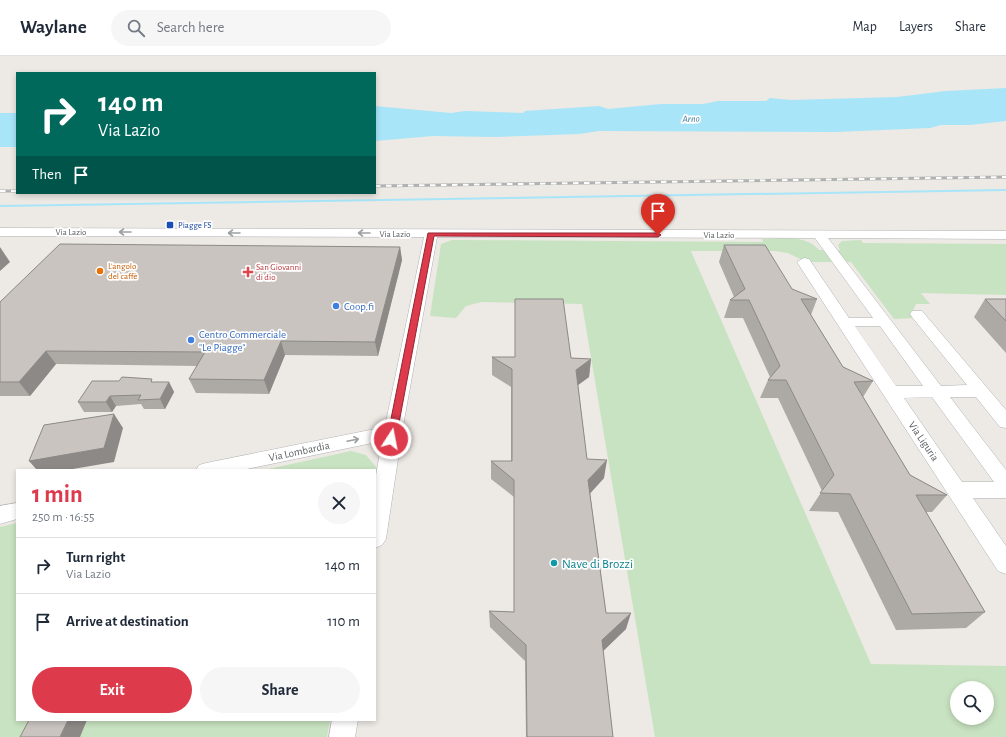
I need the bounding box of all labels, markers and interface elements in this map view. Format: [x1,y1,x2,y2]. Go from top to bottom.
search box [111,10,391,46]
icon: search [125,17,147,39]
text: Waylane [20,18,87,37]
text: Search here [157,20,224,35]
text: Map [852,20,877,34]
text: Layers [899,20,933,34]
text: Share [955,20,986,34]
icon: right [32,88,84,140]
text: 140 m [98,89,164,117]
water label: Arno [681,114,700,124]
text: Via Lazio [98,122,160,140]
icon: arrive [70,164,92,186]
text: Then [32,167,62,182]
pin [641,194,675,235]
icon: arrive [647,200,669,222]
marker: Piagge FS [165,220,175,230]
place label: Piagge FS [178,221,212,230]
street label: Via Lazio [55,228,87,237]
one-way arrow [119,228,132,236]
one-way arrow [228,229,241,237]
one-way arrow [358,229,371,237]
street label: Via Lazio [379,230,411,239]
street label: Via Lazio [703,231,735,240]
place label: L’angolo del caffè [108,262,137,281]
place label: San Giovanni di dio [256,263,301,282]
marker: L’angolo del caffè [95,266,105,276]
marker: San Giovanni di dio [243,267,253,277]
marker: Coop.fi [331,301,341,311]
place label: Coop.fi [344,301,374,312]
place label: Centro Commerciale "Le Piagge" [199,329,286,353]
marker: Centro Commerciale "Le Piagge" [186,335,196,345]
position arrow [370,418,412,460]
street label: Via Liguria [906,419,941,463]
one-way arrow [347,435,360,443]
street label: Via Lombardia [268,440,331,463]
button: close [318,482,360,524]
text: 1 min [32,483,83,507]
text: 250 m · 16:55 [32,511,94,524]
text: Turn right [66,550,125,565]
icon: right [32,555,54,577]
text: 140 m [325,558,360,573]
marker: Nave di Brozzi [549,558,559,568]
place label: Nave di Brozzi [562,558,633,571]
text: Via Lazio [66,568,111,581]
icon: arrive [32,611,54,633]
text: Arrive at destination [66,614,189,629]
text: 110 m [327,614,360,629]
button: Exit [32,667,192,713]
button: Share [200,667,360,713]
map controls [950,681,994,725]
button: search [950,681,994,725]

